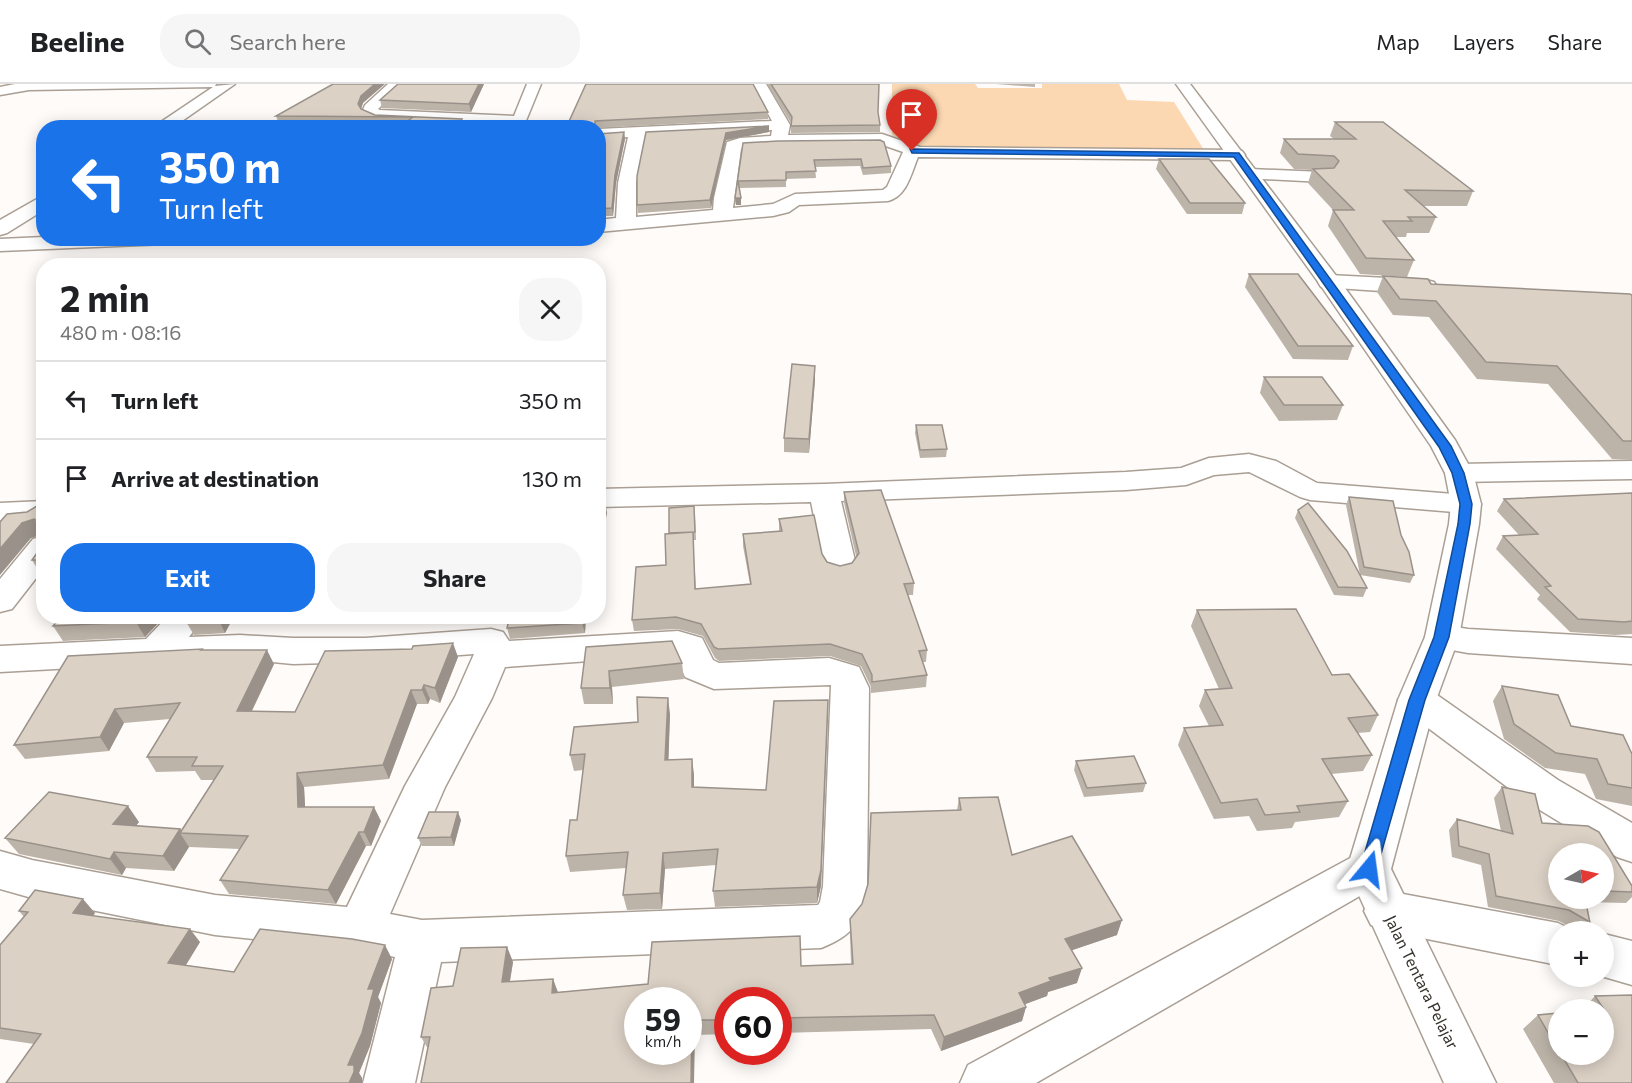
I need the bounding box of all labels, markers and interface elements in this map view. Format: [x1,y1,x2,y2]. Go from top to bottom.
search box [160,14,580,68]
text: Beeline [30,24,124,58]
icon: search [181,25,214,58]
text: Search here [229,28,346,55]
text: Map [1376,29,1420,54]
text: Layers [1453,29,1515,54]
text: Share [1548,29,1602,54]
pin [886,89,937,151]
icon: arrive [895,98,928,131]
text: 350 m [159,140,281,192]
icon: left [60,144,138,222]
text: Turn left [159,192,263,225]
text: 2 min [60,275,150,319]
button: close [519,278,582,341]
text: 480 m · 08:16 [60,320,181,344]
icon: left [60,384,93,417]
text: Turn left [111,387,198,414]
text: 350 m [519,387,582,414]
icon: arrive [60,462,93,495]
text: Arrive at destination [111,465,319,492]
text: 130 m [522,465,582,492]
button: Exit [60,543,315,612]
button: Share [327,543,582,612]
position arrow [1337,837,1401,901]
north arrow [1548,843,1614,909]
map controls [1548,843,1614,1065]
street label: Jalan Tentara Pelajar [1382,912,1463,1052]
button: + [1548,921,1614,987]
speed limit sign: 60 [714,987,792,1065]
button: − [1548,999,1614,1065]
text: 59 [645,1000,681,1037]
text: km/h [645,1032,681,1050]

